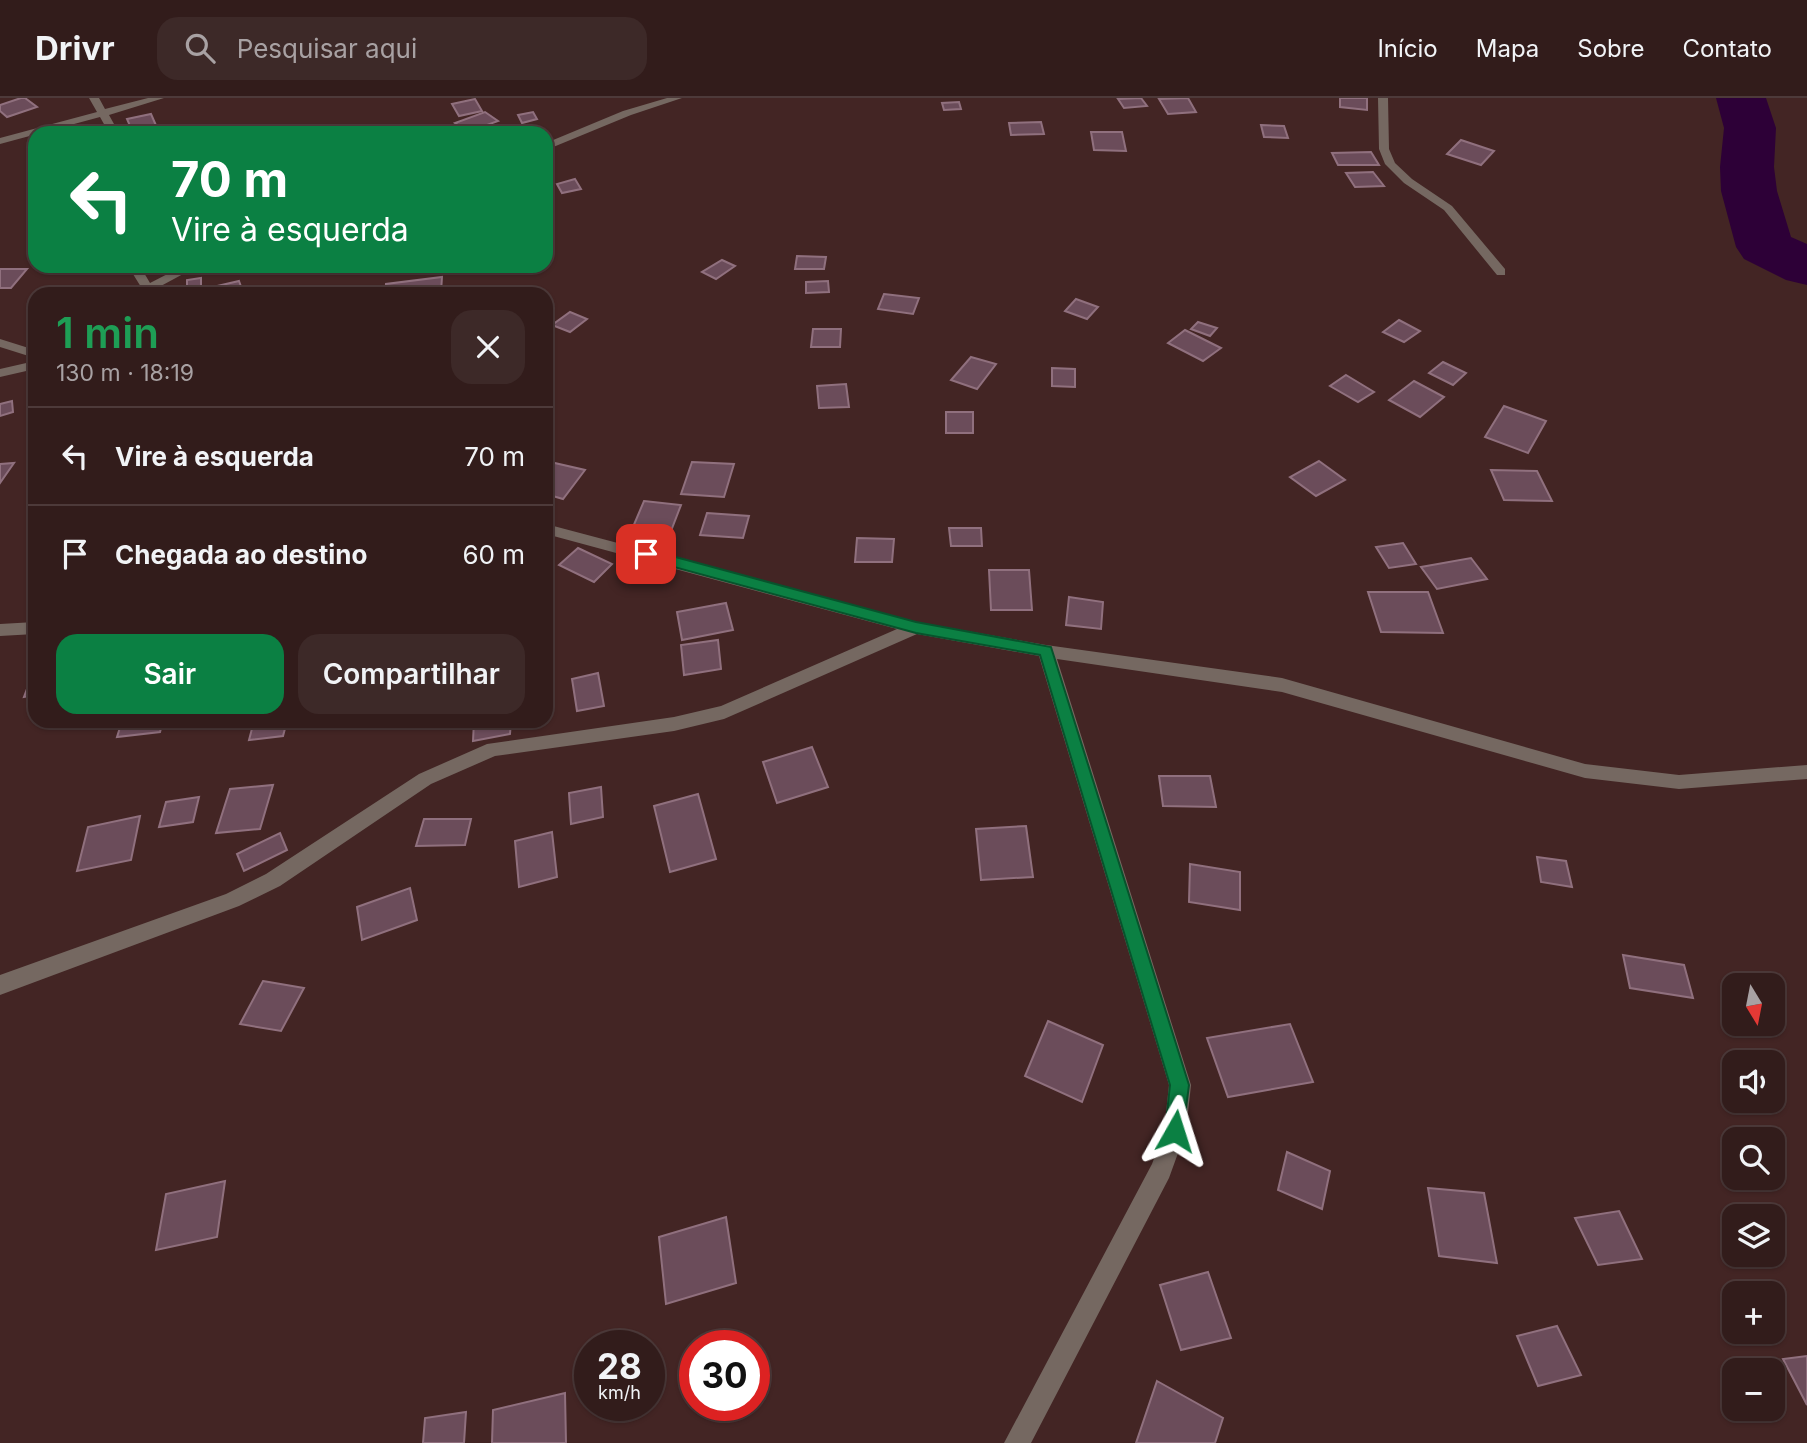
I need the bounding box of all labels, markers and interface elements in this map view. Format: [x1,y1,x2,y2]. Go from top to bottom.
search box [157,17,647,80]
text: Drivr [35,28,115,68]
icon: search [181,29,219,67]
text: Pesquisar aqui [237,33,417,64]
text: Início [1377,34,1438,63]
text: Mapa [1476,34,1539,63]
text: Sobre [1577,34,1644,63]
text: Contato [1682,34,1772,63]
text: 70 m [171,150,288,209]
icon: left [56,154,147,245]
text: Vire à esquerda [171,210,409,249]
text: 1 min [56,307,159,358]
button: close [451,310,525,384]
text: 130 m · 18:19 [56,359,194,387]
icon: left [56,437,94,475]
text: Vire à esquerda [115,441,314,472]
text: 70 m [464,441,525,472]
pin [616,524,676,584]
icon: arrive [56,535,94,573]
icon: arrive [627,535,665,573]
text: Chegada ao destino [115,539,367,570]
text: 60 m [462,539,525,570]
button: Sair [56,634,284,714]
button: Compartilhar [298,634,525,714]
north arrow [1722,973,1785,1036]
map controls [1722,973,1785,1421]
button: sound [1722,1050,1785,1113]
position arrow [1138,1094,1212,1168]
button: search [1722,1127,1785,1190]
button: layers [1722,1204,1785,1267]
button: + [1722,1281,1785,1344]
speed limit sign: 30 [679,1330,770,1421]
text: 28 [597,1345,642,1387]
button: − [1722,1358,1785,1421]
text: km/h [598,1382,641,1403]

